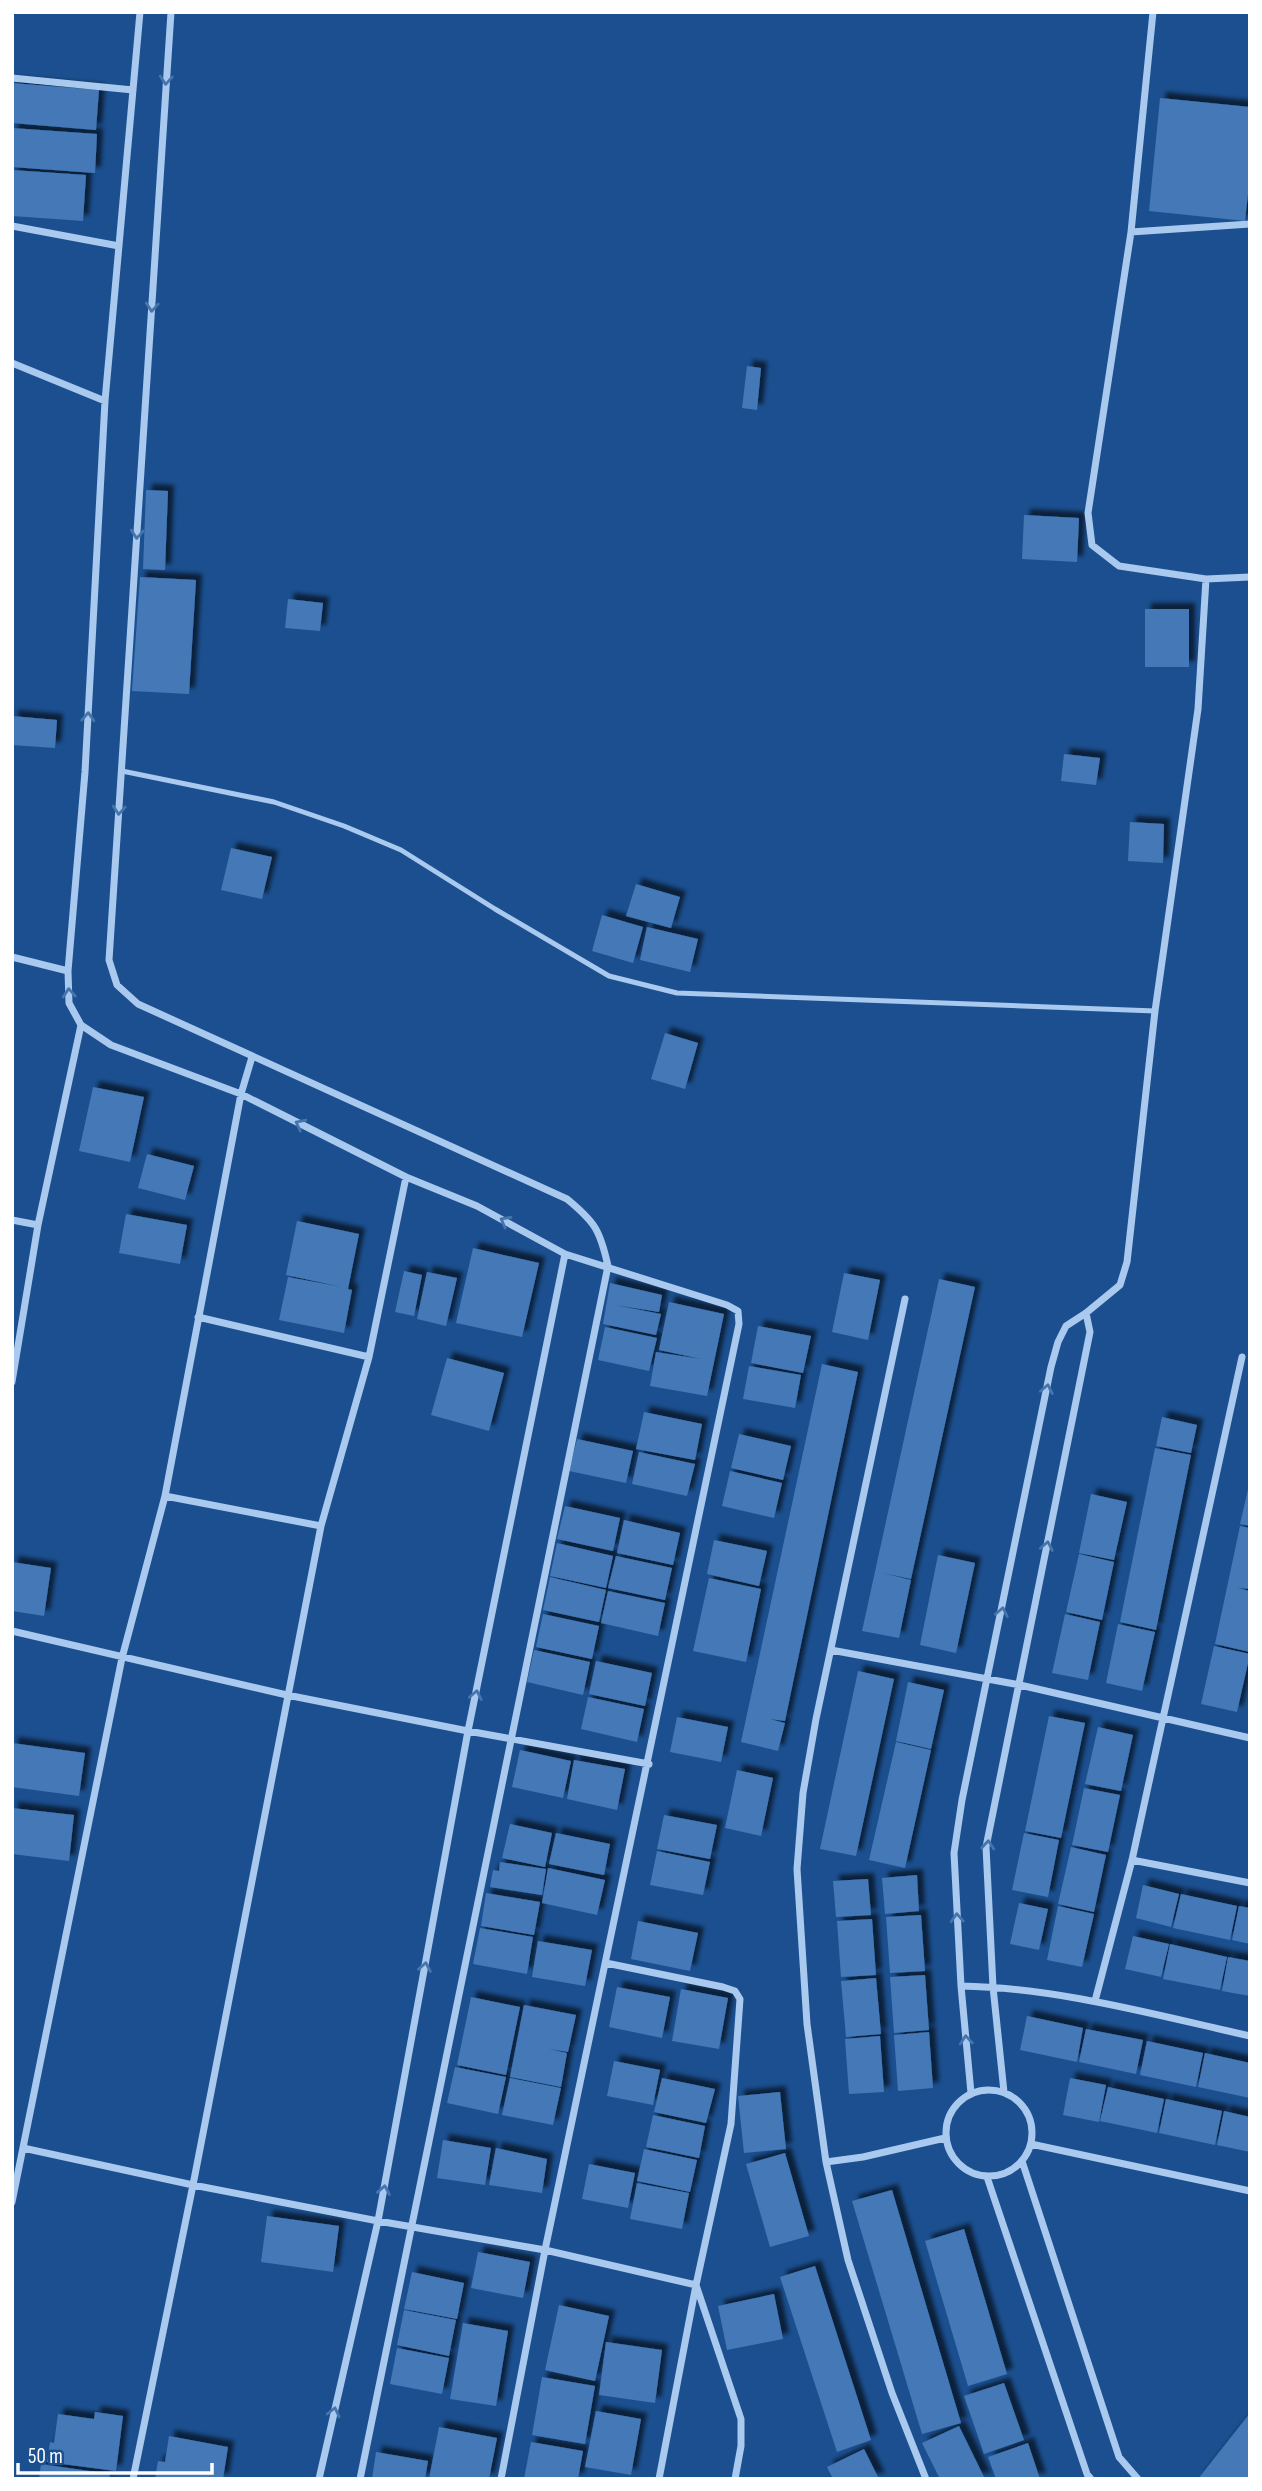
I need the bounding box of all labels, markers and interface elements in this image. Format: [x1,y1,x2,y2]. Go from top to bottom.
one-way arrow [159,75,174,86]
one-way arrow [145,302,160,313]
one-way arrow [130,529,145,540]
one-way arrow [80,711,95,722]
one-way arrow [112,805,127,816]
one-way arrow [62,987,77,998]
one-way arrow [295,1118,307,1132]
one-way arrow [500,1216,513,1229]
one-way arrow [1038,1383,1053,1395]
one-way arrow [1038,1540,1053,1552]
one-way arrow [993,1606,1008,1618]
one-way arrow [467,1689,482,1701]
one-way arrow [980,1839,995,1850]
one-way arrow [950,1912,965,1923]
one-way arrow [417,1961,432,1972]
one-way arrow [959,2034,974,2045]
one-way arrow [376,2184,391,2196]
one-way arrow [326,2406,340,2418]
scale bar [18,2432,212,2476]
text: 50 m [28,2444,63,2469]

